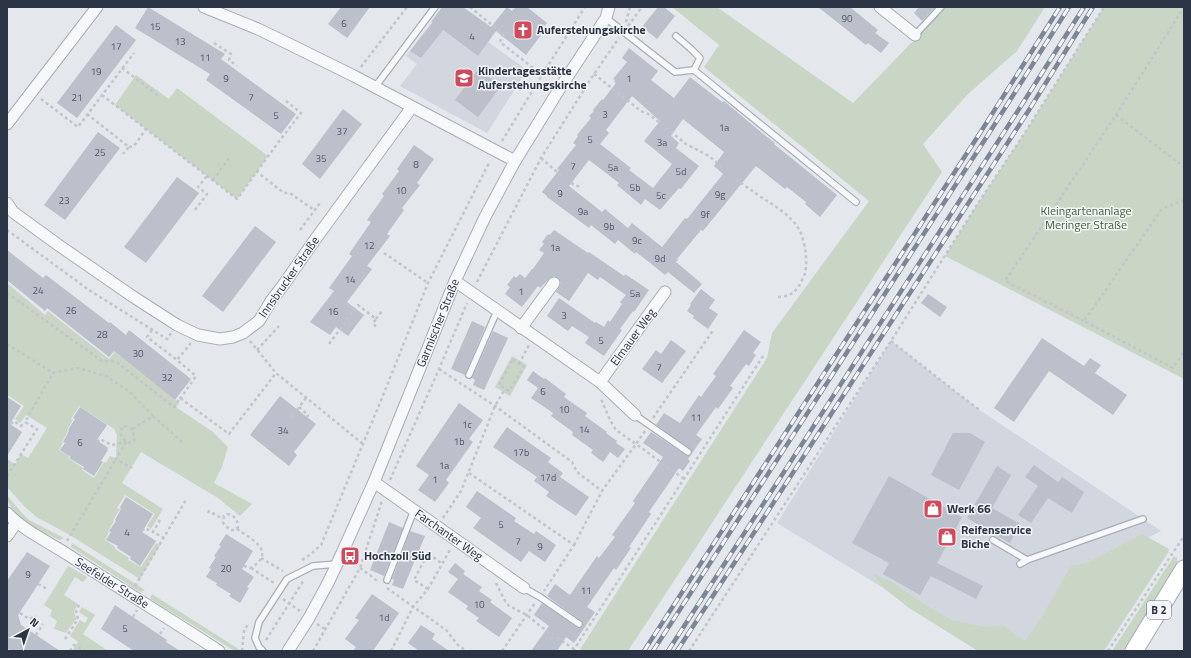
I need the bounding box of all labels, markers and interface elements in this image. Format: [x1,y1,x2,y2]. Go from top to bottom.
house number: 90 [841,11,853,26]
house number: 6 [341,16,347,31]
house number: 15 [149,19,161,34]
church icon: Auferstehungskirche [512,19,534,41]
place label: Auferstehungskirche [537,20,646,39]
house number: 4 [469,29,475,44]
house number: 13 [174,34,186,49]
house number: 17 [110,39,122,54]
house number: 11 [199,50,211,65]
place label: Kindertagesstätte Auferstehungskirche [478,61,587,94]
house number: 19 [90,64,102,79]
school or university icon: Kindertagesstätte Auferstehungskirche [453,67,475,89]
house number: 9 [223,71,229,86]
house number: 1 [626,71,632,86]
house number: 21 [71,90,83,105]
house number: 7 [248,90,254,105]
house number: 3 [602,107,608,122]
house number: 5 [273,108,279,123]
house number: 1a [719,120,729,135]
house number: 37 [336,124,348,139]
house number: 5 [587,132,593,147]
house number: 3a [657,135,667,150]
house number: 25 [94,145,106,160]
house number: 35 [315,151,327,166]
house number: 8 [413,157,419,172]
house number: 7 [570,159,576,174]
house number: 5a [608,160,618,175]
house number: 5d [676,164,686,179]
house number: 5b [630,180,640,195]
house number: 10 [395,183,407,198]
house number: 9 [557,186,563,201]
house number: 9g [715,187,725,202]
house number: 5c [656,188,666,203]
house number: 23 [58,193,70,208]
park label: Kleingartenanlage Meringer Straße [1040,201,1132,234]
house number: 9a [578,204,588,219]
house number: 9f [701,207,710,222]
house number: 9b [604,219,614,234]
street label: Innsbrucker Straße [253,232,324,321]
house number: 9c [632,233,642,248]
house number: 12 [363,238,375,253]
house number: 1a [550,240,560,255]
house number: 9d [655,251,665,266]
house number: 14 [344,272,356,287]
street label: Garmischer Straße [411,276,464,370]
house number: 24 [32,283,44,298]
house number: 1 [518,284,524,299]
house number: 5a [630,286,640,301]
house number: 26 [65,303,77,318]
house number: 16 [327,304,339,319]
street label: Elmauer Weg [605,304,660,370]
house number: 3 [561,308,567,323]
house number: 28 [96,327,108,342]
house number: 5 [598,333,604,348]
house number: 30 [132,346,144,361]
house number: 7 [656,360,662,375]
house number: 32 [161,370,173,385]
house number: 6 [540,384,546,399]
house number: 10 [558,402,570,417]
house number: 11 [690,410,702,425]
house number: 1c [462,417,472,432]
house number: 14 [578,422,590,437]
house number: 34 [277,423,289,438]
house number: 1b [454,434,464,449]
house number: 6 [77,435,83,450]
house number: 17b [513,445,529,460]
house number: 1a [439,458,449,473]
house number: 17d [540,470,556,485]
house number: 1 [432,472,438,487]
shop icon: Werk 66 [922,498,944,520]
place label: Werk 66 [947,499,991,518]
street label: Farchanter Weg [411,504,487,565]
house number: 5 [498,517,504,532]
place label: Reifenservice Biche [961,520,1031,553]
house number: 4 [124,525,130,540]
shop icon: Reifenservice Biche [936,526,958,548]
house number: 7 [515,534,521,549]
house number: 9 [537,539,543,554]
bus stop icon: Hochzoll Süd [339,545,361,567]
place label: Hochzoll Süd [364,546,431,565]
street label: Seefelder Straße [72,552,153,613]
house number: 20 [220,561,232,576]
house number: 9 [25,567,31,582]
house number: 11 [580,583,592,598]
house number: 10 [473,597,485,612]
road number: B 2 [1147,601,1171,619]
north arrow [8,610,48,650]
house number: 1d [379,610,389,625]
text: N [26,614,42,631]
house number: 5 [122,621,128,636]

